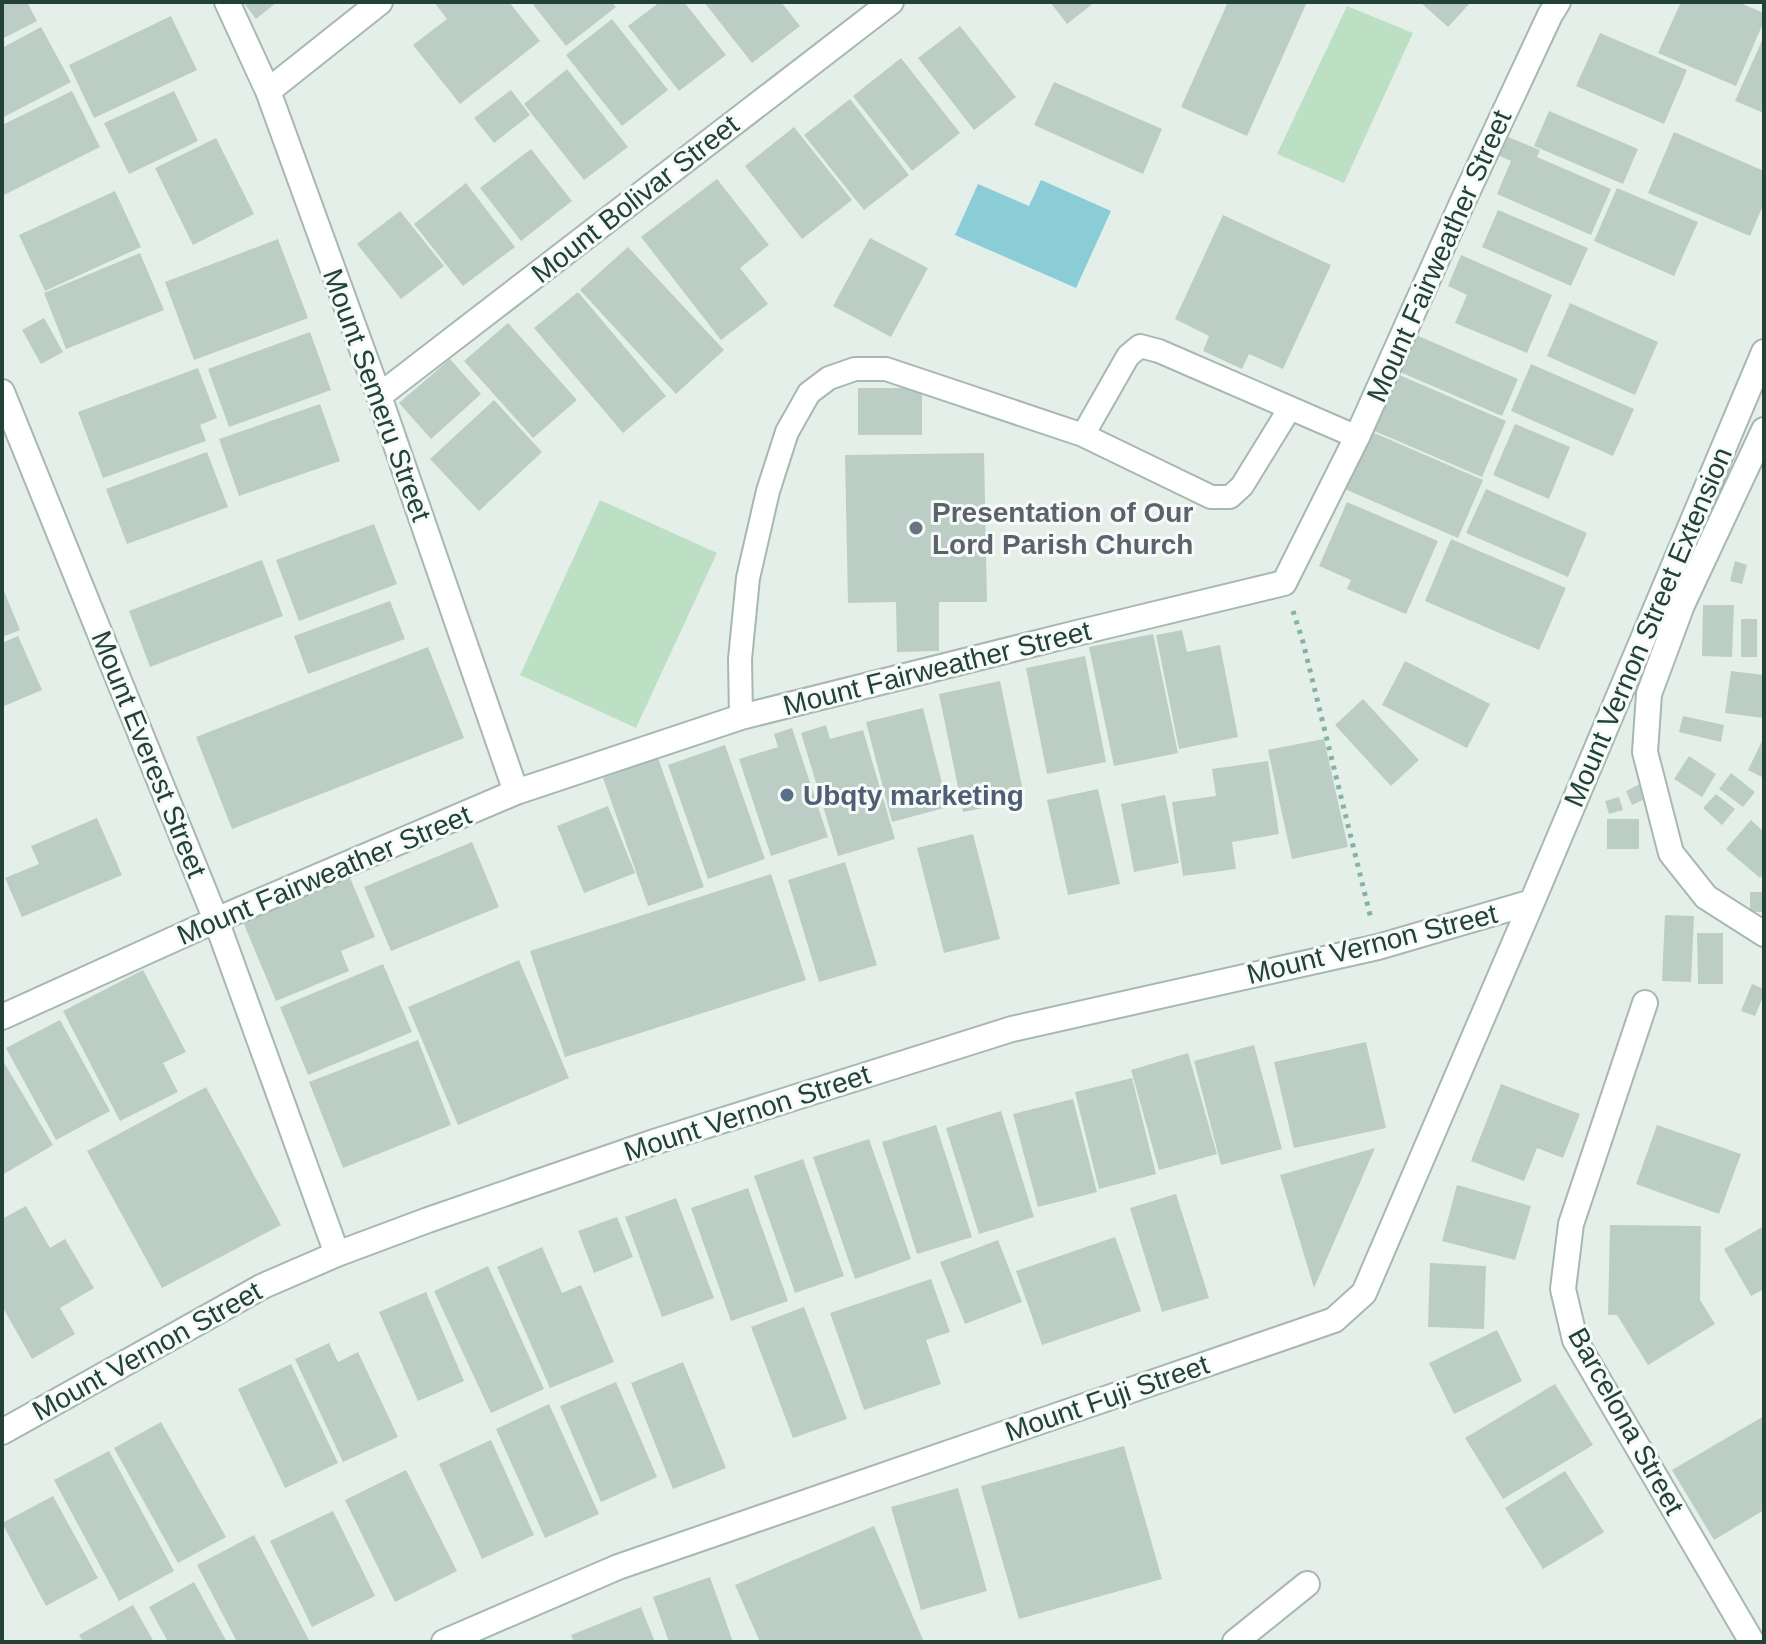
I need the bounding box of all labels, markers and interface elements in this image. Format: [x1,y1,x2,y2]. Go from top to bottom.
street label: Mount Fairweather Street [1361,105,1517,407]
street label: Mount Bolivar Street [526,109,745,289]
street label: Mount Semeru Street [317,265,437,526]
street label: Mount Vernon Street Extension [1558,443,1738,811]
place label: Presentation of Our Lord Parish Church [932,497,1193,560]
marker: Presentation of Our Lord Parish Church [907,519,925,537]
street label: Mount Fairweather Street [780,615,1094,721]
street label: Mount Everest Street [85,626,213,882]
place label: Ubqty marketing [803,780,1024,811]
marker: Ubqty marketing [778,786,796,804]
street label: Mount Fairweather Street [173,799,476,951]
street label: Mount Vernon Street [1244,898,1501,990]
street label: Mount Vernon Street [620,1059,874,1167]
street label: Mount Vernon Street [27,1275,267,1427]
street label: Barcelona Street [1562,1322,1690,1520]
street label: Mount Fuji Street [1001,1349,1213,1447]

